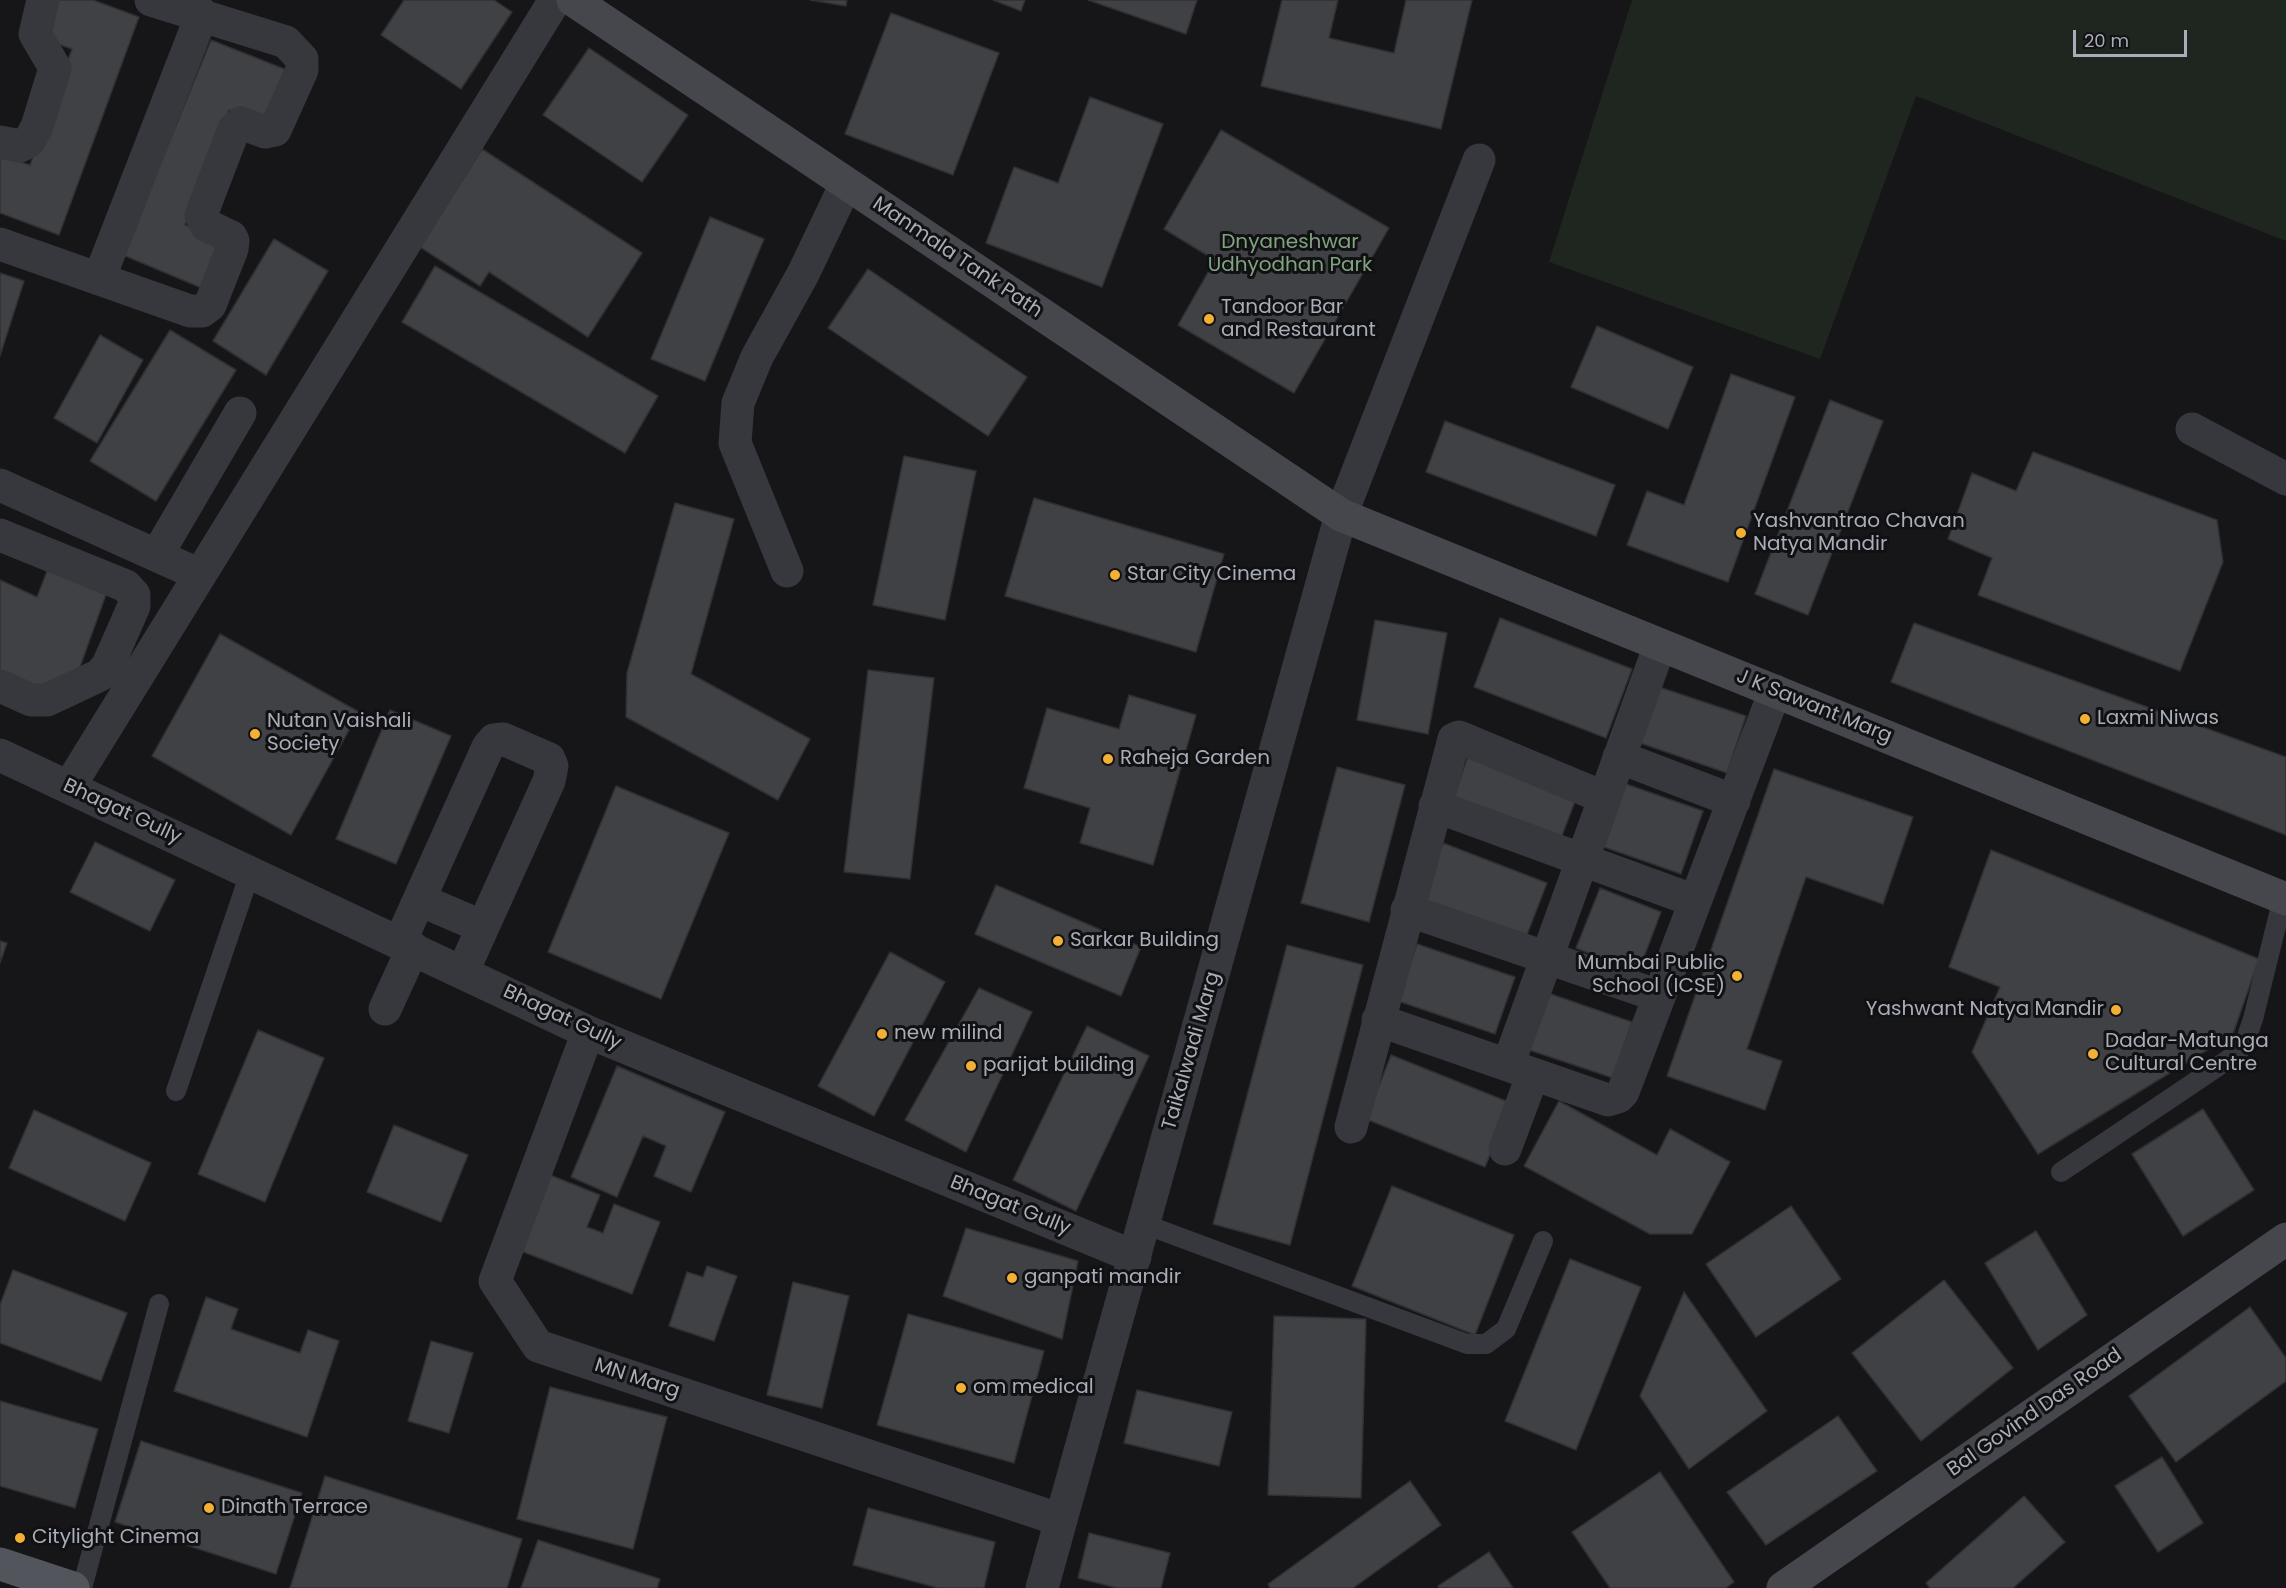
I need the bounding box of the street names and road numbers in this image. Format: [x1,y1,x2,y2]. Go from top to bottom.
street label: Manmala Tank Path [868,192,1046,324]
street label: J K Sawant Marg [1733,665,1895,749]
street label: Bhagat Gully [59,774,185,850]
street label: Taikalwadi Marg [1158,969,1226,1133]
street label: Bhagat Gully [499,980,625,1056]
street label: Bhagat Gully [946,1171,1074,1241]
street label: Bal Govind Das Road [1943,1344,2127,1482]
street label: MN Marg [591,1354,683,1404]

